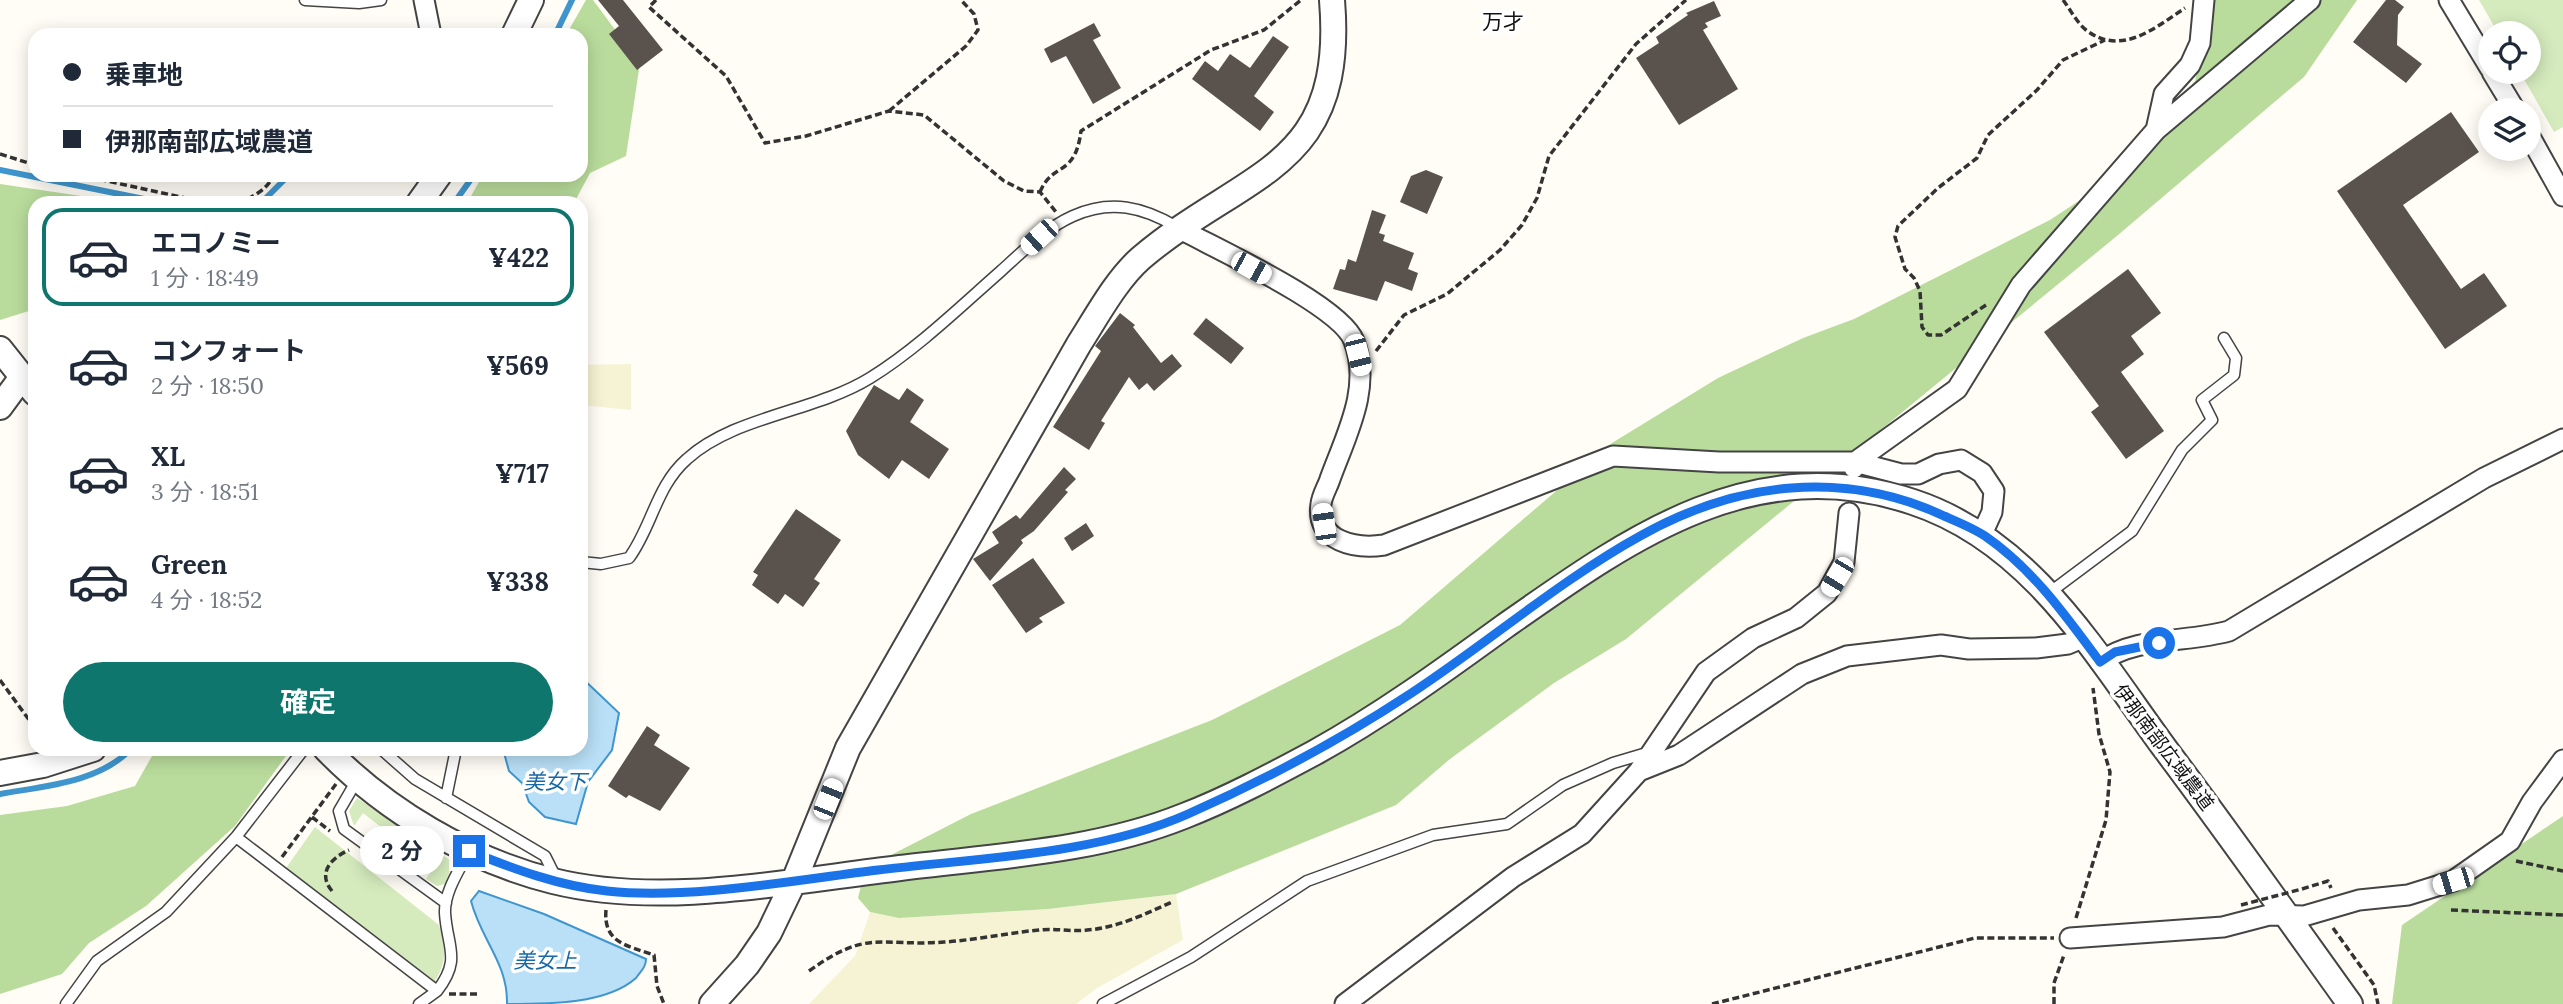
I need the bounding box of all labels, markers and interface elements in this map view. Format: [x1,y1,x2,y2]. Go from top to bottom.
district label: 万才 [1482,8,1524,35]
map controls [2478,21,2541,161]
button: locate [2478,21,2541,84]
text: 乗車地 [105,58,183,91]
button: layers [2478,98,2541,161]
text: 伊那南部広域農道 [105,125,313,158]
car [1017,215,1062,259]
icon: car [67,226,130,289]
text: エコノミー [151,226,281,259]
text: ¥422 [488,241,549,274]
car [1228,249,1275,287]
text: 1 分 · 18:49 [151,263,259,292]
car [1343,332,1374,378]
icon: car [67,334,130,397]
text: コンフォート [151,334,306,367]
text: ¥569 [486,349,549,382]
text: 2 分 · 18:50 [151,371,264,400]
text: XL [151,440,185,473]
icon: car [67,442,130,505]
text: ¥717 [495,457,549,490]
text: 3 分 · 18:51 [151,477,259,506]
car [1311,502,1338,546]
text: Green [151,548,227,581]
icon: car [67,550,130,613]
car [1818,554,1857,600]
text: ¥338 [486,565,549,598]
text: 4 分 · 18:52 [151,585,262,614]
route start [2143,627,2175,659]
button: 確定 [63,662,553,742]
street label: 伊那南部広域農道 [2109,679,2219,815]
water label: 美女下 [524,768,589,795]
car [811,776,846,822]
callout: 2 分 [360,826,444,876]
route end [453,835,485,867]
text: 2 分 [381,836,423,865]
car [2430,865,2477,897]
water label: 美女上 [514,947,577,974]

